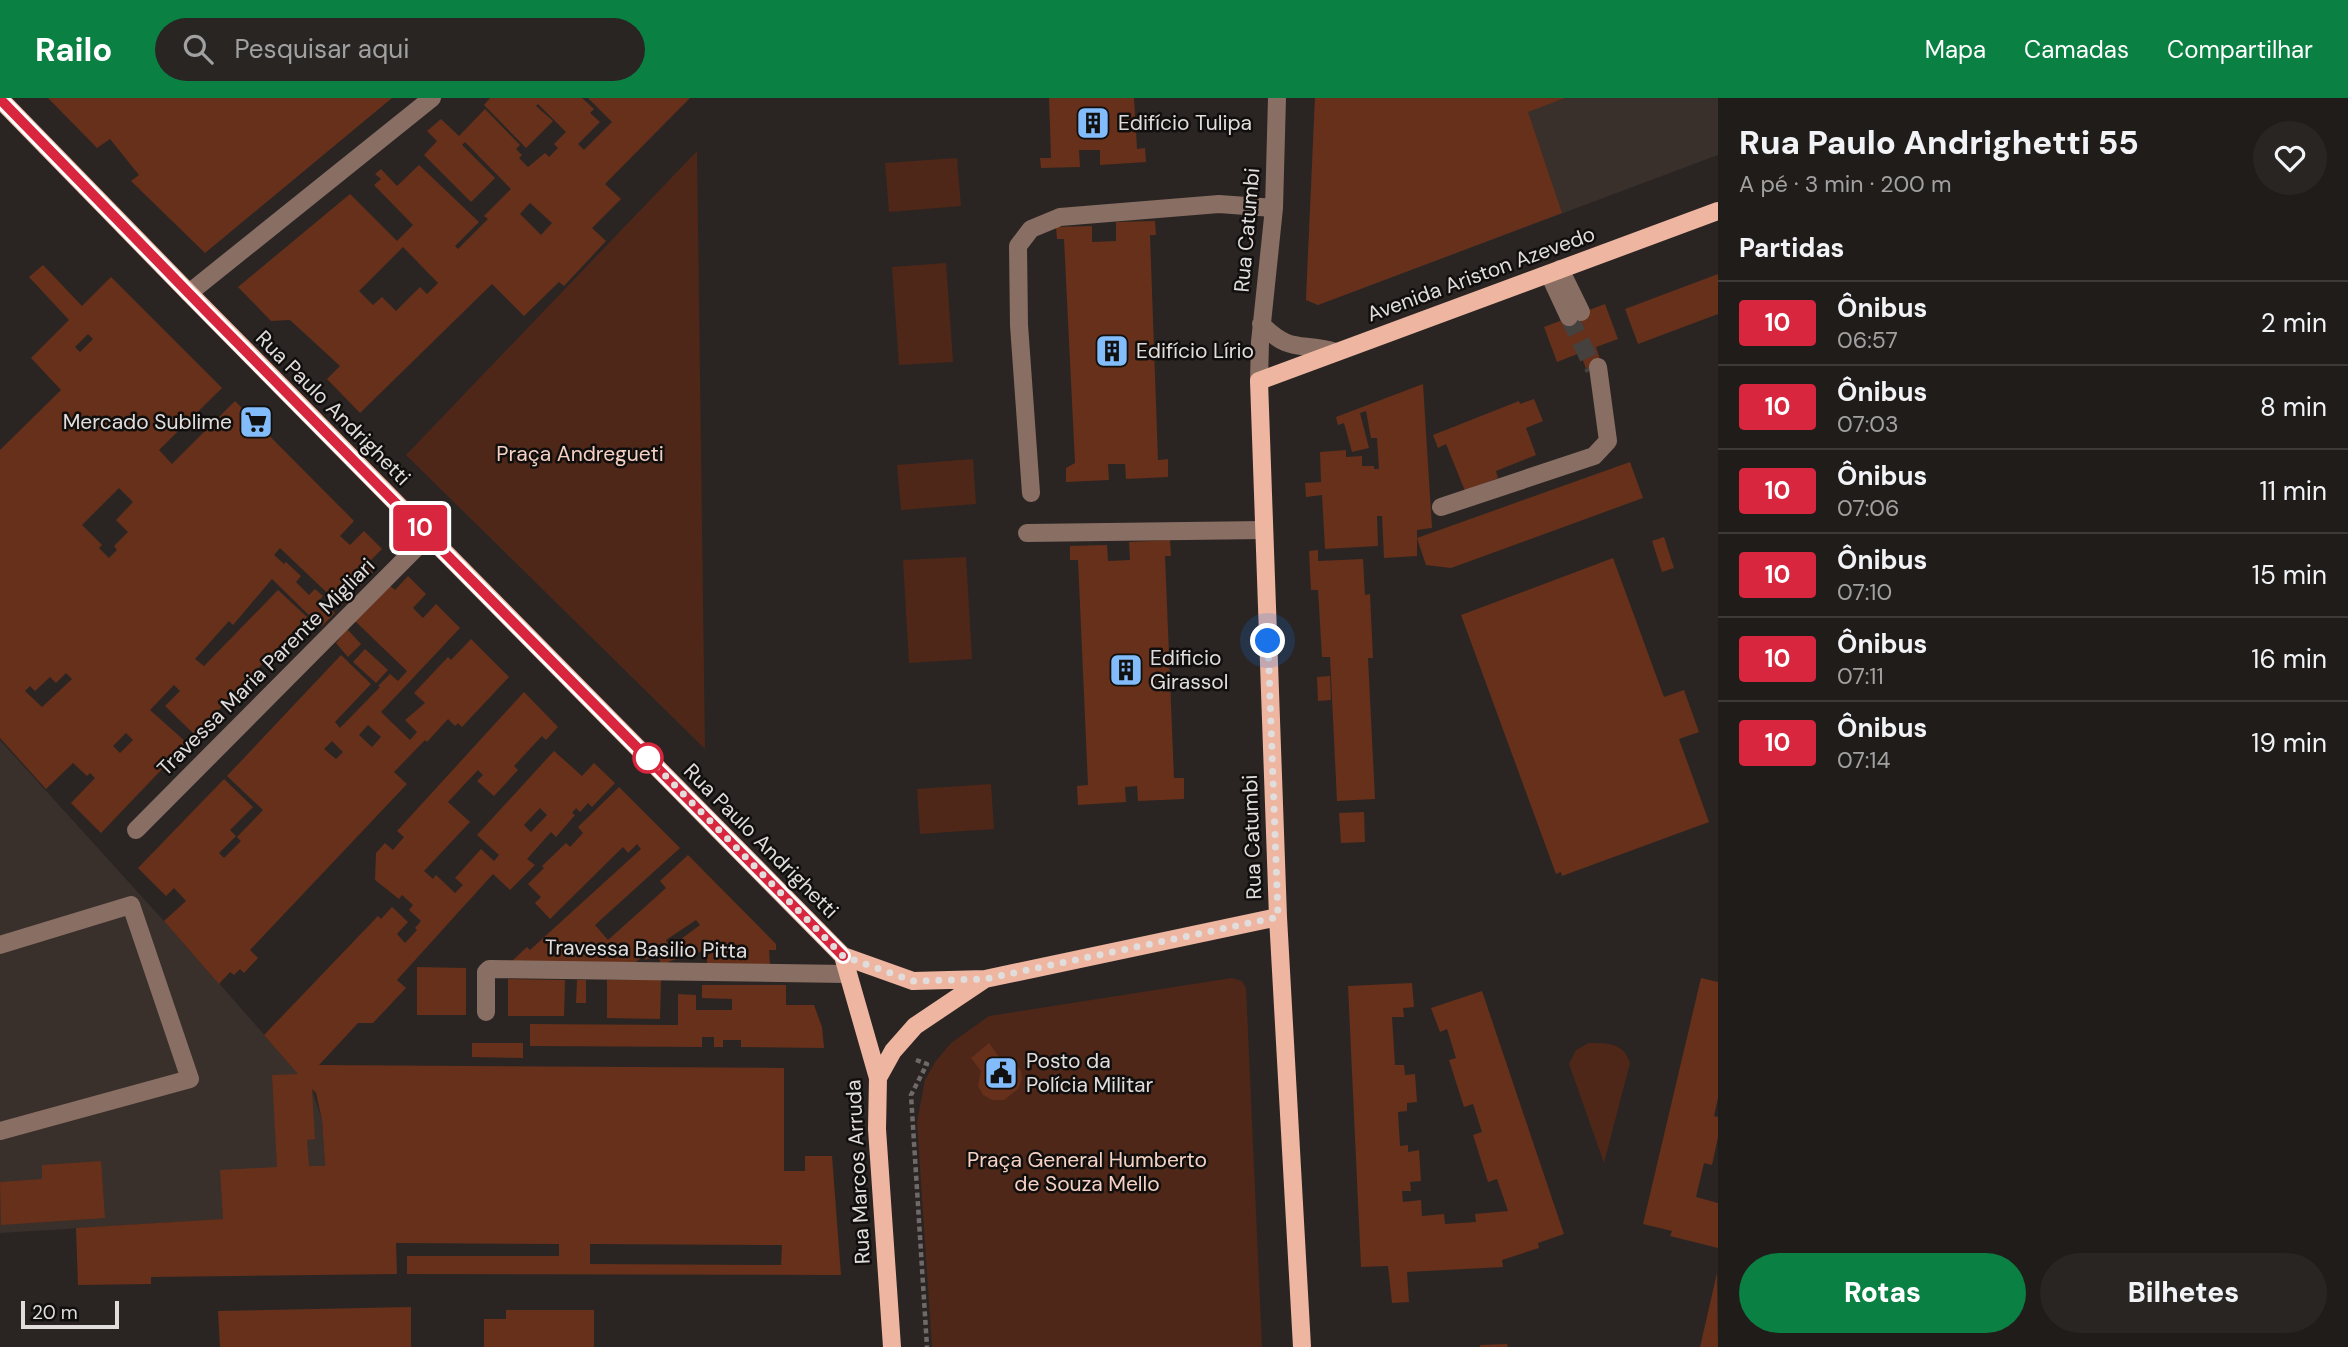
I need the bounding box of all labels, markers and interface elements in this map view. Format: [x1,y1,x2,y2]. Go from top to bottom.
search box [155,18,645,81]
text: Railo [35,28,113,71]
icon: search [179,30,217,68]
text: Pesquisar aqui [235,32,409,66]
text: Mapa [1925,34,1986,65]
text: Camadas [2024,34,2129,65]
text: Compartilhar [2167,34,2313,65]
building icon: Edifício Tulipa [1074,104,1112,142]
place label: Edifício Tulipa [1118,109,1252,137]
text: Rua Paulo Andrighetti 55 [1739,121,2139,164]
button: heart [2253,121,2327,195]
street label: Rua Catumbi [1228,167,1266,293]
text: A pé · 3 min · 200 m [1739,169,1951,199]
street label: Avenida Ariston Azevedo [1363,220,1599,328]
text: Partidas [1739,231,1844,265]
text: Ônibus [1837,291,1927,325]
text: 2 min [2261,306,2327,340]
text: 10 [1765,307,1790,338]
street label: Rua Paulo Andrighetti [249,324,417,492]
text: 06:57 [1837,325,1898,355]
building icon: Edifício Lírio [1093,332,1131,370]
place label: Edifício Lírio [1136,337,1254,365]
text: Ônibus [1837,375,1927,409]
text: 8 min [2260,390,2327,424]
text: 10 [1765,391,1790,422]
supermarket icon: Mercado Sublime [237,403,275,441]
place label: Mercado Sublime [63,408,232,436]
text: 07:03 [1837,409,1899,439]
park label: Praça Andregueti [496,440,664,468]
text: Ônibus [1837,459,1927,493]
text: 11 min [2260,474,2327,508]
text: 10 [1765,475,1790,506]
text: 07:06 [1837,493,1900,523]
line badge: 10 [388,505,452,551]
text: 10 [407,512,433,543]
text: Ônibus [1837,543,1927,577]
street label: Travessa Maria Parente Migliari [151,552,381,782]
text: 15 min [2252,558,2327,592]
text: 10 [1765,559,1790,590]
text: 07:10 [1837,577,1892,607]
your location [1250,623,1285,658]
text: Ônibus [1837,627,1927,661]
text: 16 min [2251,642,2327,676]
text: 10 [1765,643,1790,674]
place label: Edificio Girassol [1150,644,1228,696]
building icon: Edificio Girassol [1107,651,1145,689]
text: 07:11 [1837,661,1884,691]
text: Ônibus [1837,711,1927,745]
text: 19 min [2251,726,2327,760]
text: 10 [1765,727,1790,758]
unlabelled marker [633,743,663,773]
text: 07:14 [1837,745,1890,775]
street label: Rua Paulo Andrighetti [677,757,845,925]
street label: Rua Catumbi [1236,774,1268,900]
street label: Travessa Basilio Pitta [545,933,747,965]
place label: Posto da Polícia Militar [1026,1047,1154,1099]
public building icon: Posto da Polícia Militar [982,1054,1020,1092]
street label: Rua Marcos Arruda [839,1079,877,1265]
park label: Praça General Humberto de Souza Mello [967,1146,1207,1198]
button: Rotas [1739,1253,2026,1333]
button: Bilhetes [2040,1253,2327,1333]
scale bar [21,1298,119,1330]
text: 20 m [32,1300,78,1325]

